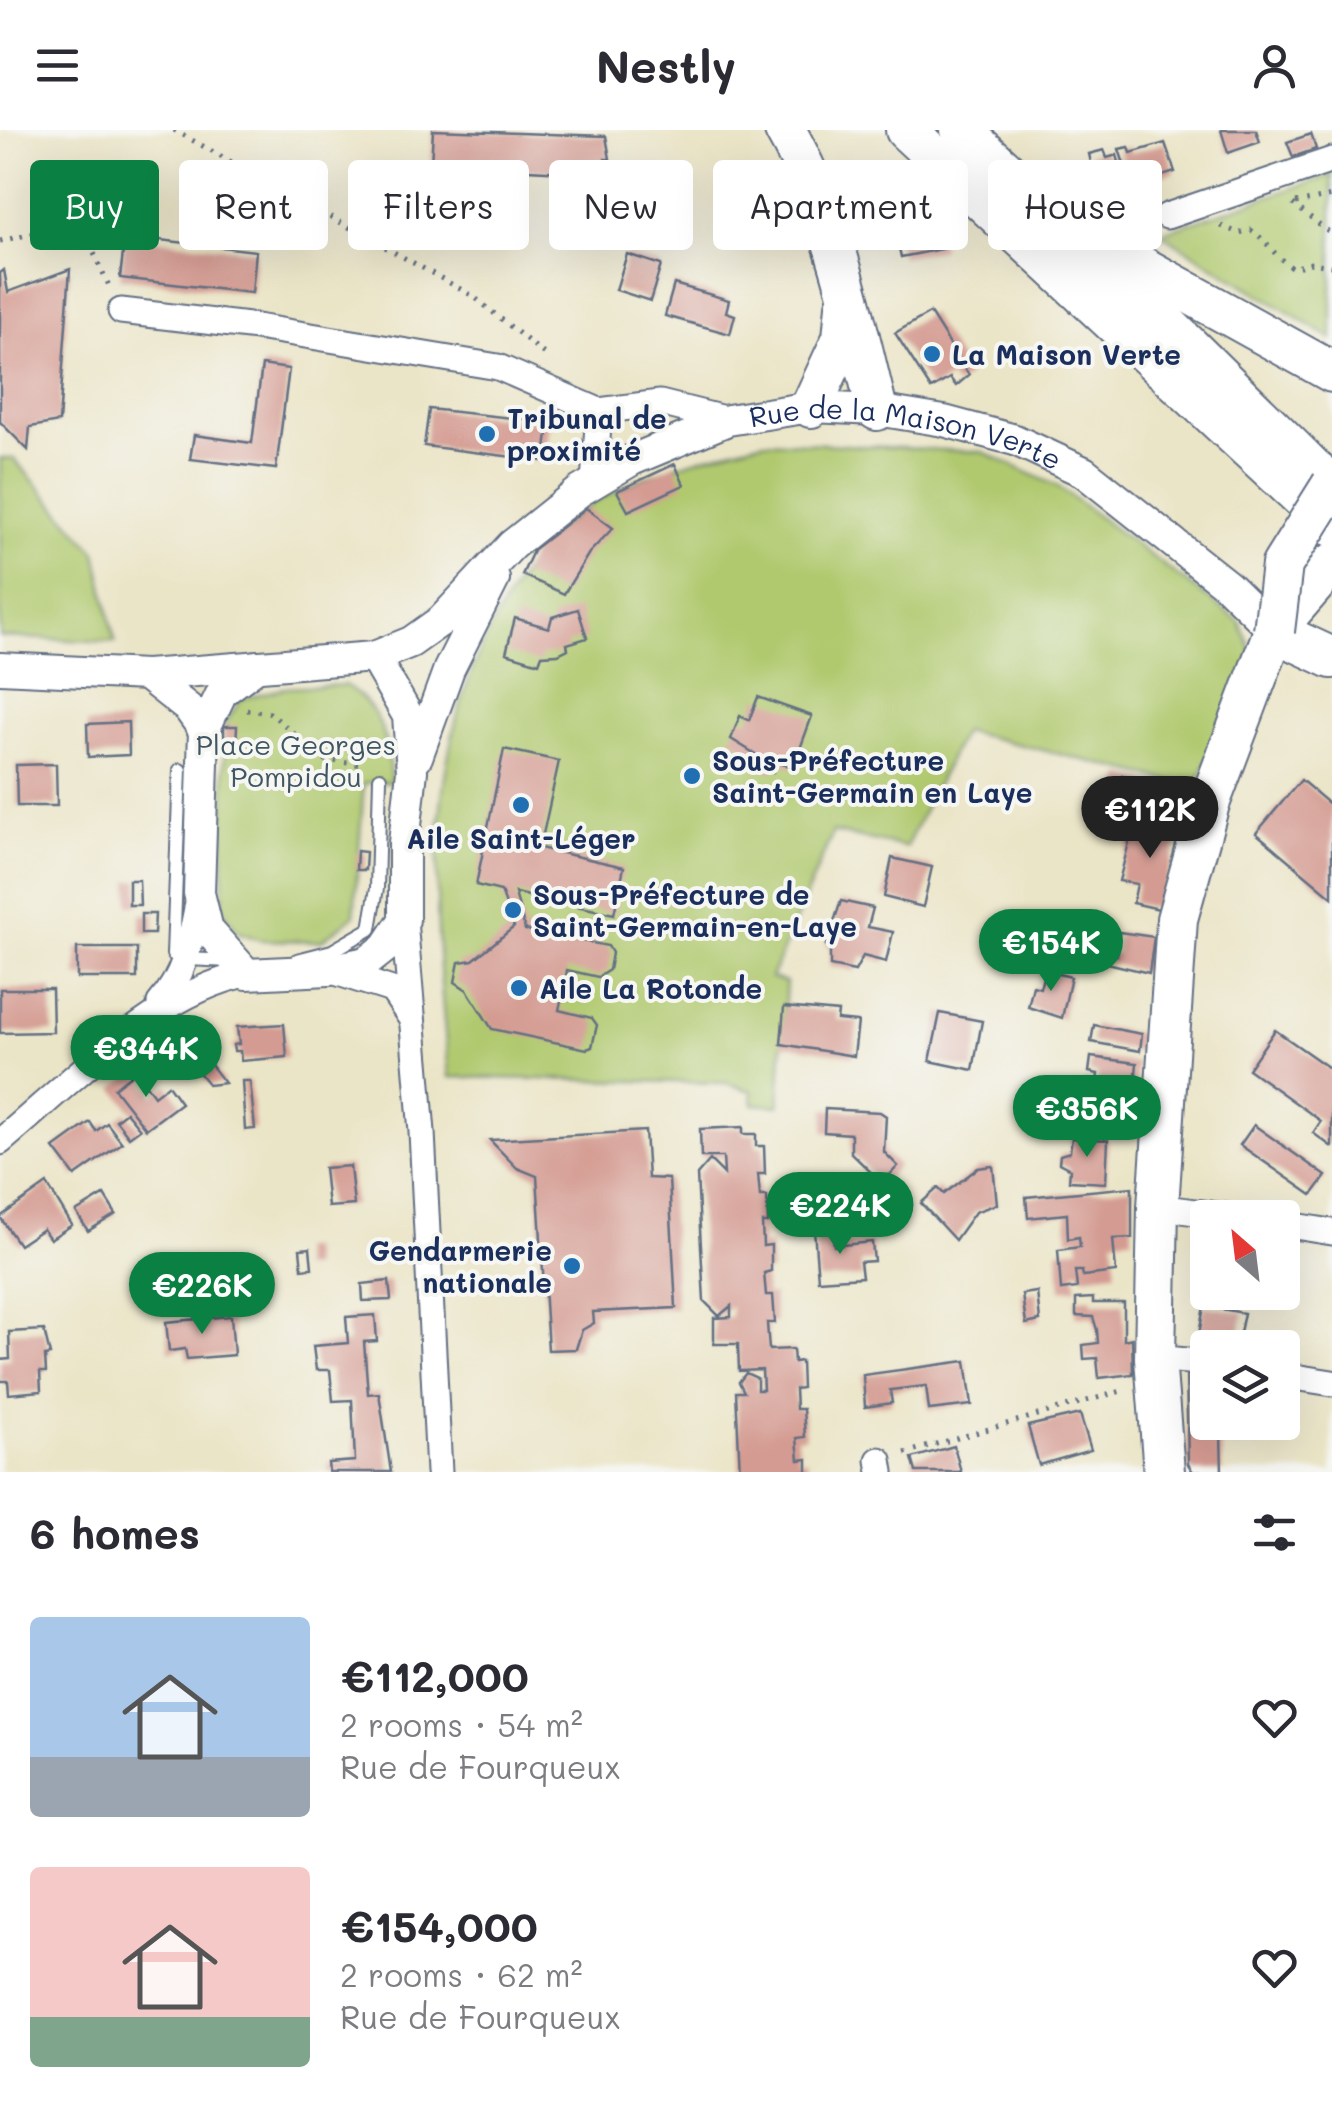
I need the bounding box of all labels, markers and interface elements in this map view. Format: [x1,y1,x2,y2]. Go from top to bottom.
text: Nestly [596,36,736,94]
icon: menu [30,38,85,93]
icon: person [1247,38,1302,93]
chip: Buy [30,160,159,250]
chip: Rent [179,160,328,250]
chip: Filters [348,160,529,250]
chip: New [549,160,693,250]
chip: Apartment [713,160,968,250]
chip: House [988,160,1162,250]
place label: La Maison Verte [952,336,1181,372]
marker: La Maison Verte [921,343,943,365]
street label: Rue de la Maison Verte [747,389,1067,477]
place label: Tribunal de proximité [507,400,667,468]
marker: Tribunal de proximité [476,423,498,445]
park label: Place Georges Pompidou [196,726,396,794]
place label: Sous-Préfecture Saint-Germain en Laye [712,742,1033,811]
marker: Sous-Préfecture Saint-Germain en Laye [681,765,703,787]
pin: €112K [1080,776,1220,861]
text: €112K [1103,787,1197,829]
marker: Aile Saint-Léger [510,794,532,816]
place label: Aile Saint-Léger [406,820,636,856]
place label: Sous-Préfecture de Saint-Germain-en-Laye [533,876,857,945]
marker: Sous-Préfecture de Saint-Germain-en-Laye [502,899,524,921]
pin: €154K [981,909,1121,994]
text: €154K [1001,920,1101,962]
place label: Aile La Rotonde [539,970,762,1006]
marker: Aile La Rotonde [508,977,530,999]
pin: €344K [76,1015,216,1100]
text: €344K [93,1026,199,1068]
pin: €356K [1017,1075,1157,1160]
text: €356K [1035,1086,1139,1128]
pin: €224K [770,1172,910,1257]
text: €224K [788,1183,892,1225]
north arrow [1190,1200,1300,1310]
map controls [1190,1200,1300,1440]
place label: Gendarmerie nationale [369,1232,552,1300]
pin: €226K [132,1252,272,1337]
marker: Gendarmerie nationale [561,1255,583,1277]
text: €226K [151,1263,253,1305]
button: layers [1190,1330,1300,1440]
text: 6 homes [30,1505,200,1560]
icon: filters [1247,1505,1302,1560]
text: €112,000 [340,1648,529,1703]
icon: home [110,1657,230,1777]
icon: heart [1247,1690,1302,1745]
text: 2 rooms · 54 m² [340,1703,583,1745]
text: Rue de Fourqueux [340,1745,620,1787]
text: €154,000 [340,1898,538,1953]
icon: home [110,1907,230,2027]
icon: heart [1247,1940,1302,1995]
text: 2 rooms · 62 m² [340,1953,583,1995]
text: Rue de Fourqueux [340,1995,620,2037]

